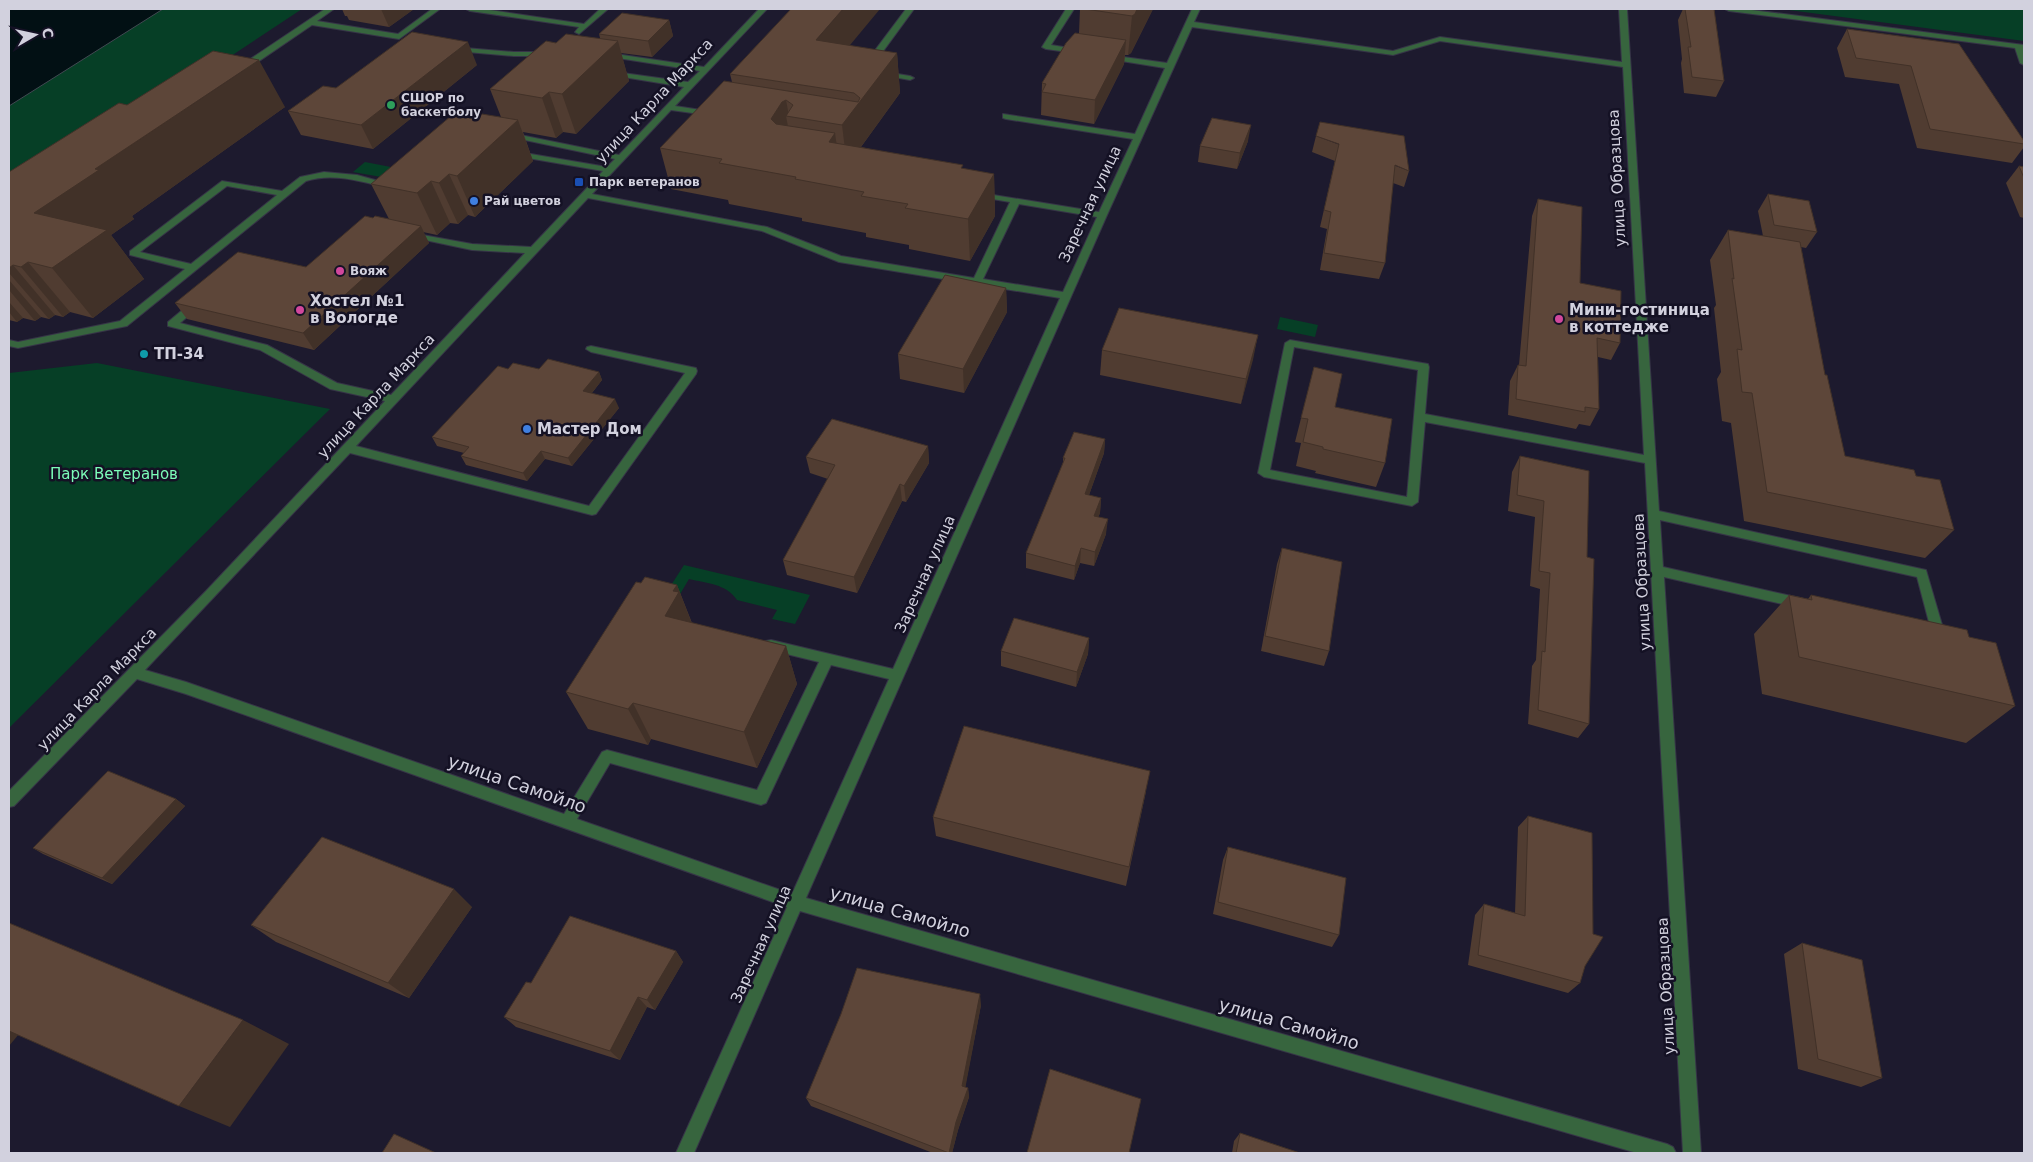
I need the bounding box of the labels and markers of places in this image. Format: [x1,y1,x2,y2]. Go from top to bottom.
place label: СШОР по баскетболу [401,91,481,119]
marker: СШОР по баскетболу [385,99,397,111]
place label: Парк ветеранов [589,175,700,189]
marker: Парк ветеранов [573,176,585,188]
place label: Рай цветов [484,194,561,208]
marker: Рай цветов [468,195,480,207]
place label: Вояж [350,264,387,278]
marker: Вояж [334,265,346,277]
place label: Хостел №1 в Вологде [310,292,404,327]
place label: Мини-гостиница в коттедже [1569,301,1710,336]
marker: Хостел №1 в Вологде [294,304,306,316]
marker: Мини-гостиница в коттедже [1553,313,1565,325]
place label: ТП-34 [154,345,204,363]
marker: ТП-34 [138,348,150,360]
place label: Мастер Дом [537,420,642,438]
marker: Мастер Дом [521,423,533,435]

